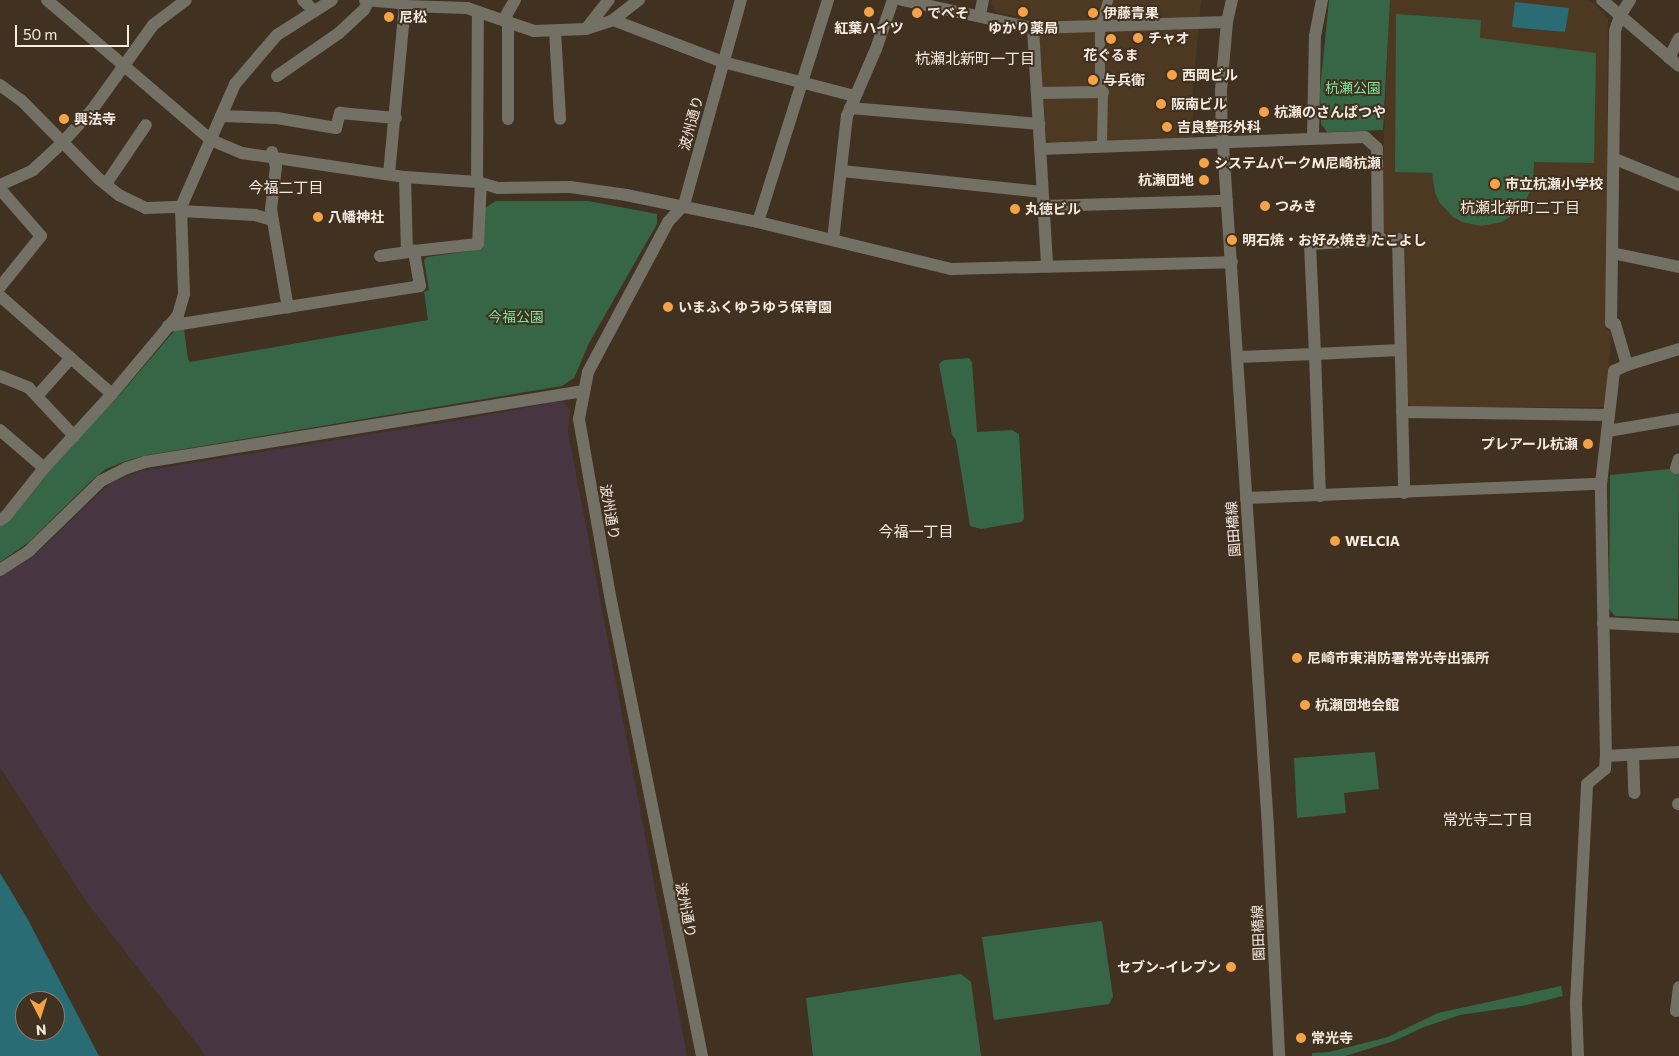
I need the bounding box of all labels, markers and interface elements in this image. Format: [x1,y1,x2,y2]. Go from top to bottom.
place label: でべそ [927,5,969,21]
place label: 伊藤青果 [1103,5,1159,21]
marker: 紅葉ハイツ [863,6,875,18]
marker: ゆかり薬局 [1017,6,1029,18]
marker: でべそ [911,7,923,19]
marker: 伊藤青果 [1087,7,1099,19]
place label: 尼松 [399,9,427,25]
marker: 尼松 [383,11,395,23]
scale bar [18,15,131,47]
place label: 紅葉ハイツ [834,20,904,36]
place label: ゆかり薬局 [988,20,1058,36]
text: 50 m [23,25,57,43]
place label: チャオ [1148,30,1190,46]
marker: チャオ [1132,32,1144,44]
marker: 花ぐるま [1105,33,1117,45]
place label: 花ぐるま [1083,47,1139,63]
district label: 杭瀬北新町一丁目 [915,50,1035,68]
place label: 西岡ビル [1182,67,1238,83]
marker: 西岡ビル [1166,69,1178,81]
place label: 与兵衛 [1103,72,1145,88]
marker: 与兵衛 [1087,74,1099,86]
park label: 杭瀬公園 [1325,80,1381,96]
street label: 波州通り [676,94,706,152]
place label: 阪南ビル [1171,96,1227,112]
marker: 阪南ビル [1155,98,1167,110]
place label: 杭瀬のさんぱつや [1274,104,1386,120]
marker: 杭瀬のさんぱつや [1258,106,1270,118]
place label: 興法寺 [74,111,116,127]
marker: 興法寺 [58,113,70,125]
place label: 吉良整形外科 [1177,119,1261,135]
marker: 吉良整形外科 [1161,121,1173,133]
place label: システムパークM尼崎杭瀬 [1214,155,1381,171]
marker: システムパークM尼崎杭瀬 [1198,157,1210,169]
place label: 杭瀬団地 [1138,172,1194,188]
marker: 杭瀬団地 [1198,174,1210,186]
place label: 市立杭瀬小学校 [1505,176,1603,192]
marker: 市立杭瀬小学校 [1489,178,1501,190]
district label: 今福二丁目 [249,179,323,197]
place label: つみき [1275,198,1317,214]
district label: 杭瀬北新町二丁目 [1460,199,1580,217]
marker: つみき [1259,200,1271,212]
place label: 丸徳ビル [1025,201,1081,217]
marker: 丸徳ビル [1009,203,1021,215]
place label: 八幡神社 [328,209,384,225]
marker: 八幡神社 [312,211,324,223]
place label: 明石焼・お好み焼き たこよし [1242,232,1427,248]
marker: 明石焼・お好み焼き たこよし [1226,234,1238,246]
place label: いまふくゆうゆう保育園 [678,299,832,315]
marker: いまふくゆうゆう保育園 [662,301,674,313]
park label: 今福公園 [488,309,544,325]
place label: プレアール杭瀬 [1481,436,1578,452]
marker: プレアール杭瀬 [1582,438,1594,450]
street label: 波州通り [597,483,623,541]
street label: 園田橋線 [1223,500,1243,558]
district label: 今福一丁目 [879,523,953,541]
place label: WELCIA [1345,533,1400,549]
marker: WELCIA [1329,535,1341,547]
place label: 尼崎市東消防署常光寺出張所 [1307,650,1489,666]
marker: 尼崎市東消防署常光寺出張所 [1291,652,1303,664]
place label: 杭瀬団地会館 [1315,697,1399,713]
marker: 杭瀬団地会館 [1299,699,1311,711]
district label: 常光寺二丁目 [1443,811,1533,829]
street label: 波州通り [672,881,700,939]
street label: 園田橋線 [1249,905,1267,961]
place label: セブン-イレブン [1117,959,1221,975]
marker: セブン-イレブン [1225,961,1237,973]
north arrow [15,991,65,1041]
text: N [35,1022,47,1039]
place label: 常光寺 [1311,1030,1353,1046]
marker: 常光寺 [1295,1032,1307,1044]

